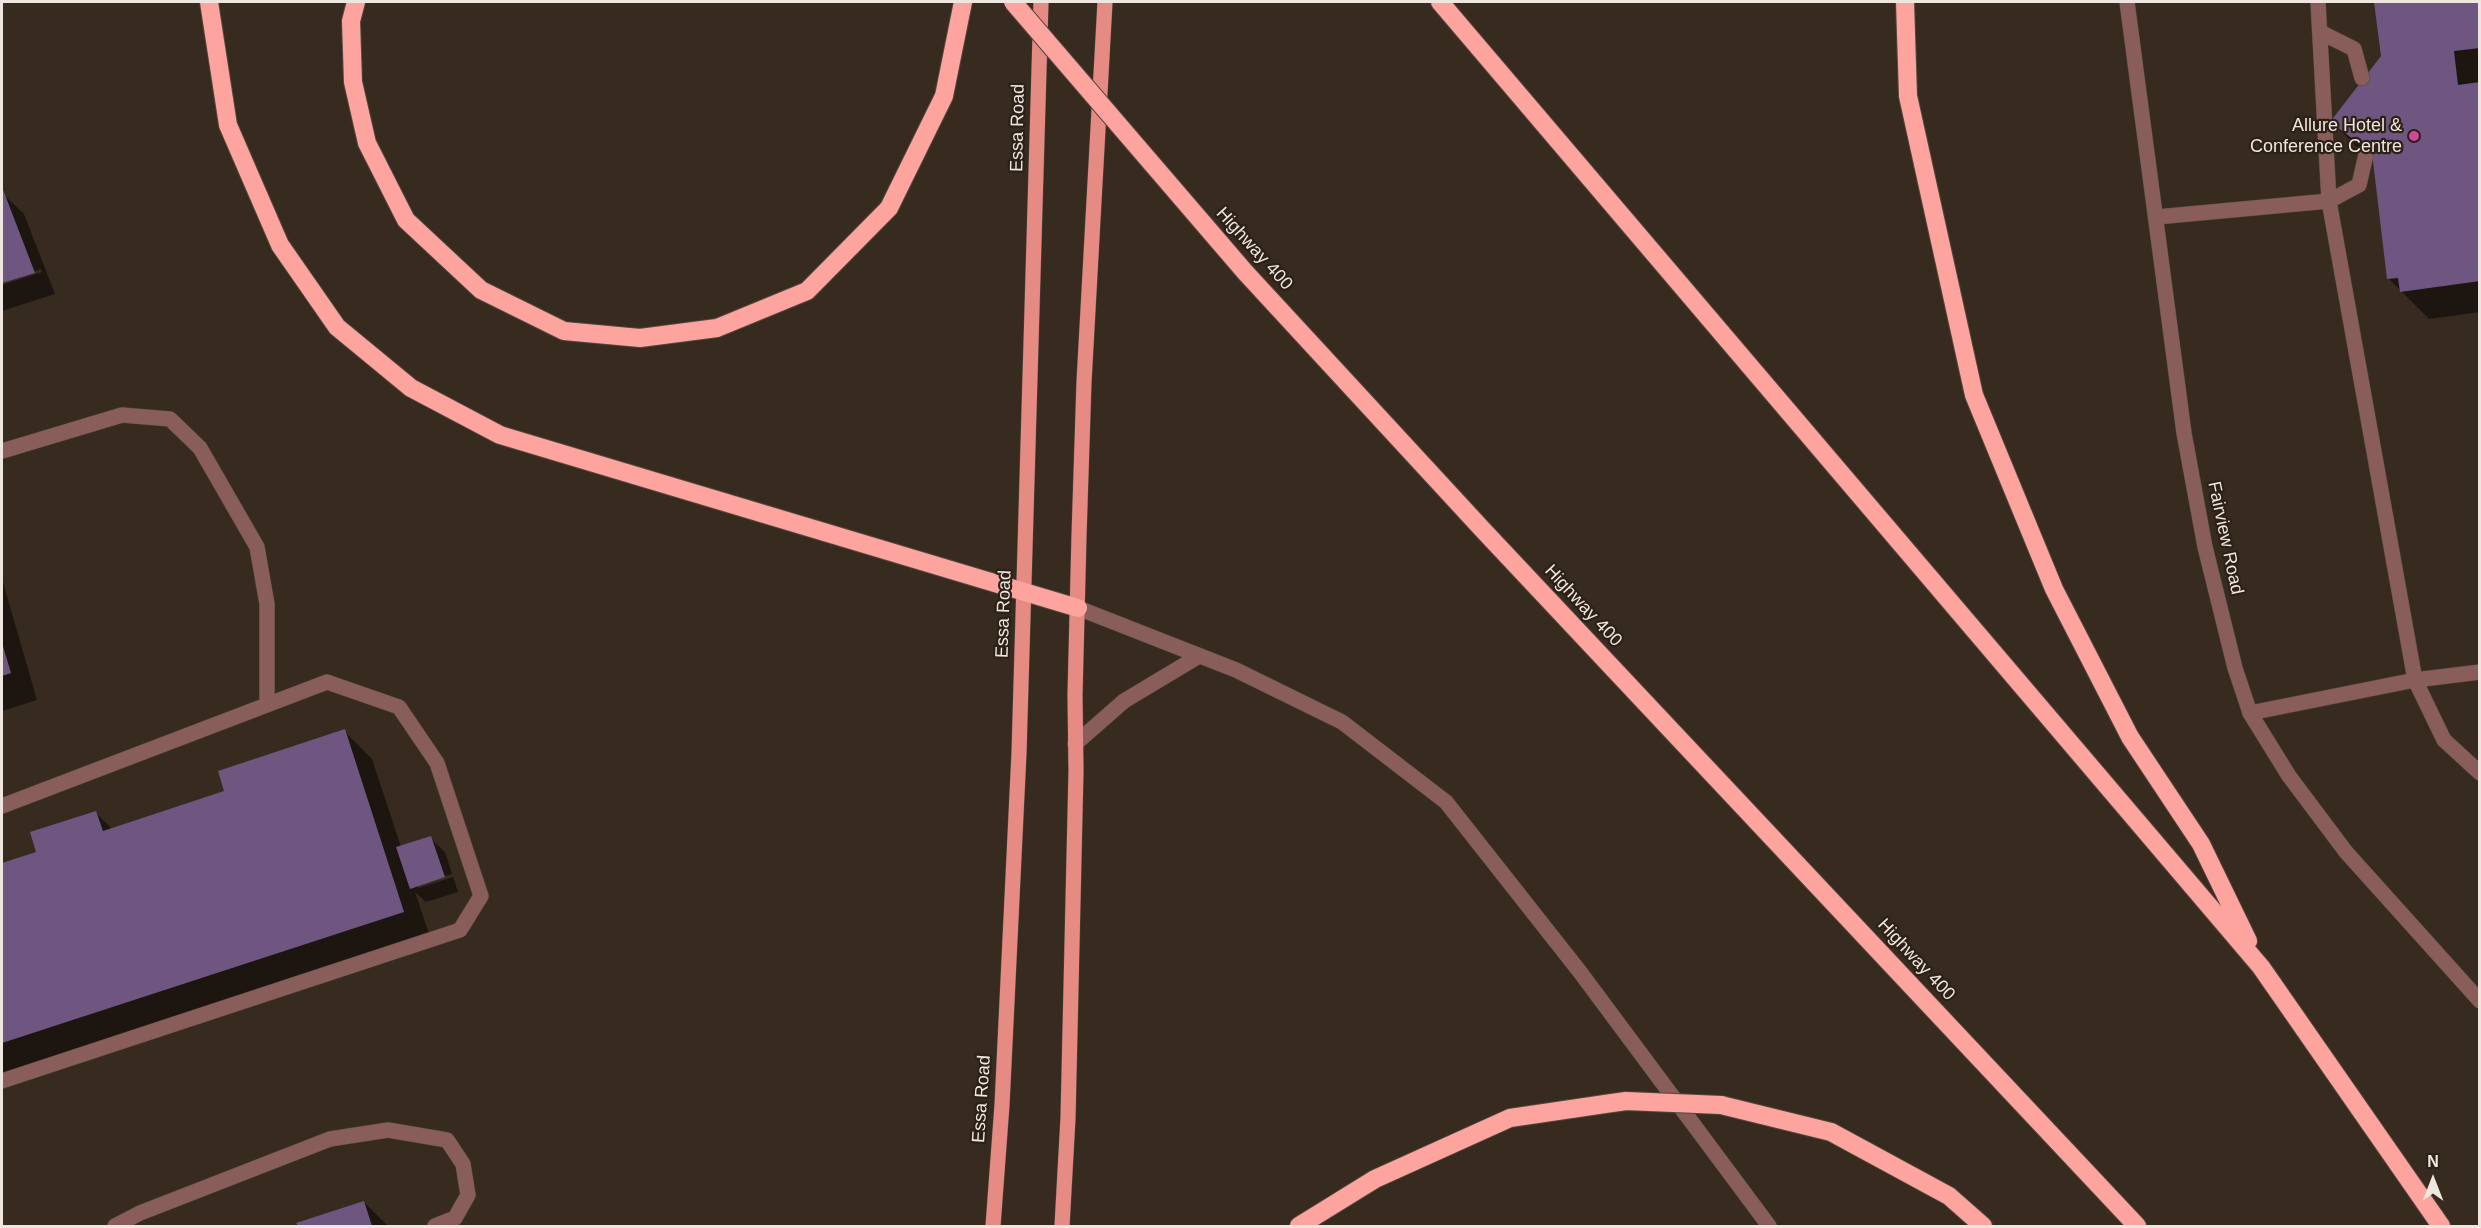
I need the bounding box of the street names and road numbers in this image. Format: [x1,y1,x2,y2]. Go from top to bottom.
street label: Essa Road [1006,84,1030,172]
street label: Highway 400 [1211,203,1297,295]
street label: Fairview Road [2202,479,2248,597]
street label: Highway 400 [1540,561,1626,651]
street label: Essa Road [992,570,1016,658]
street label: Highway 400 [1873,915,1959,1005]
street label: Essa Road [968,1054,996,1144]

